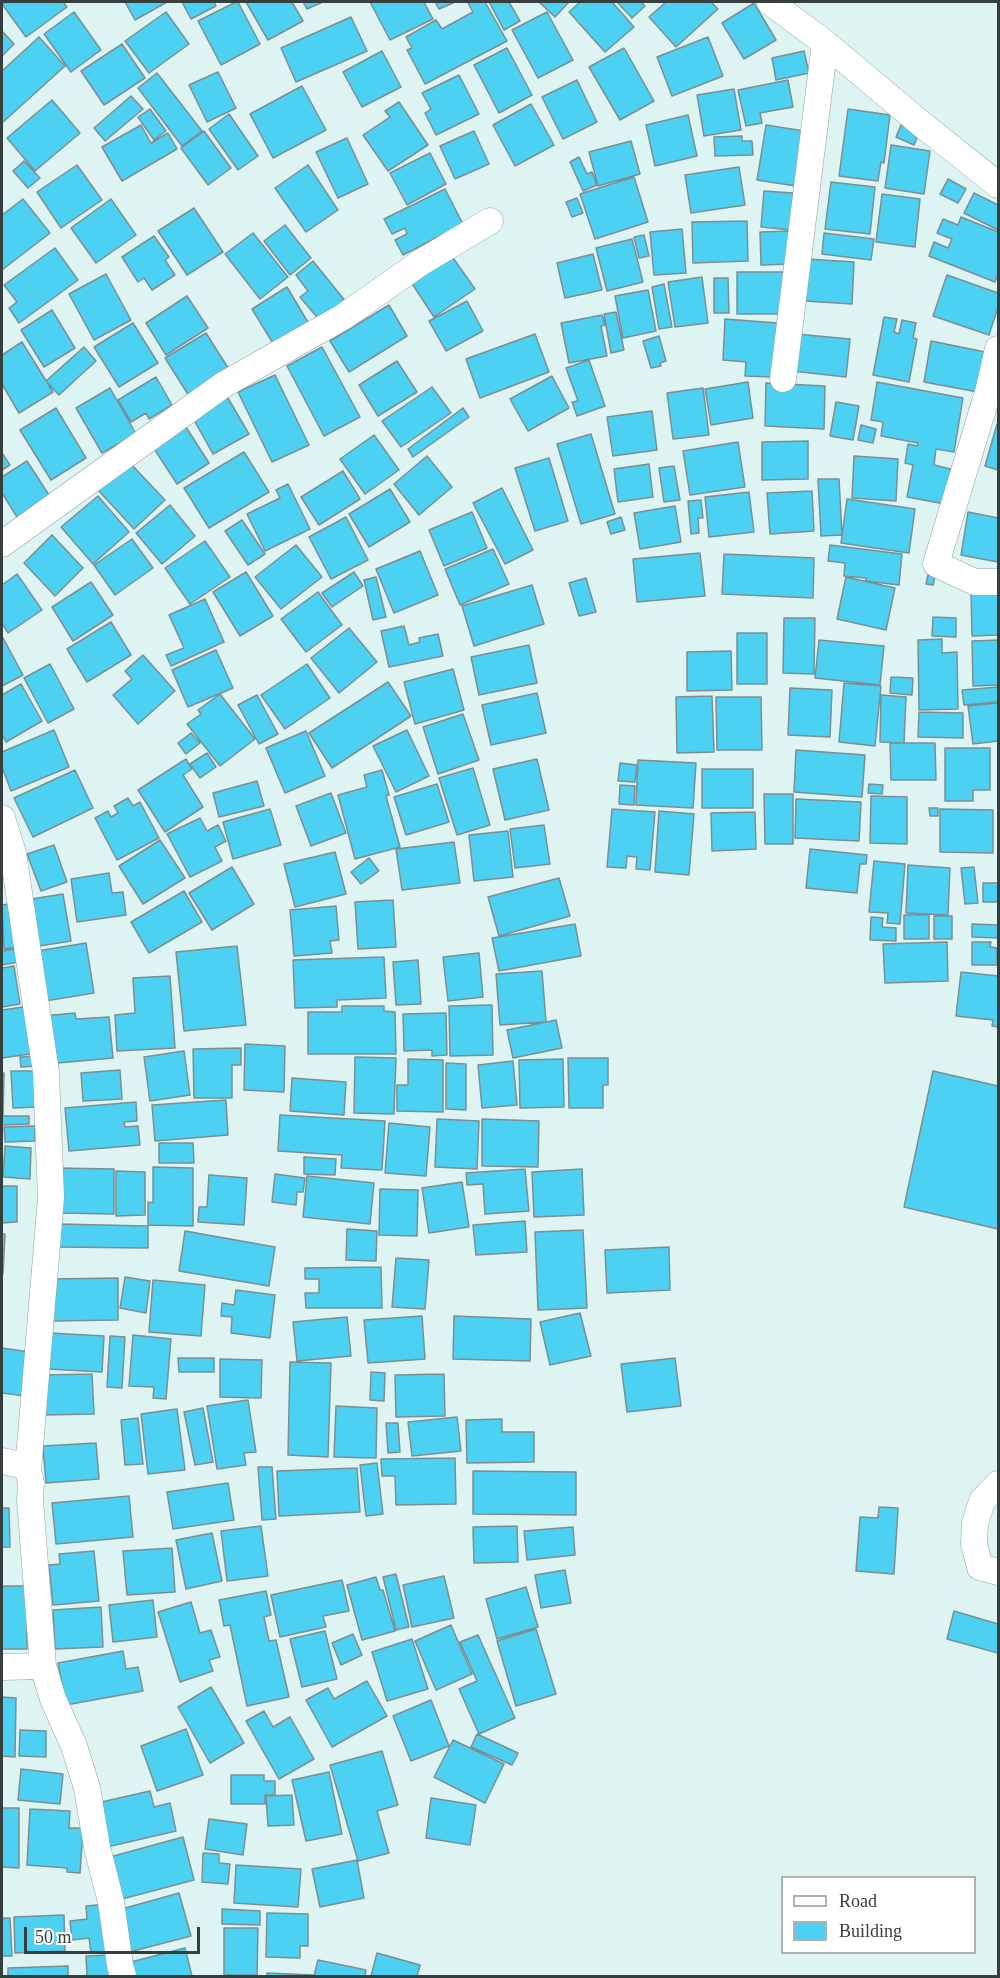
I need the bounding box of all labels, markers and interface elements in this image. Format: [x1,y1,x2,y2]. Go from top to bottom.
legend [781,1876,976,1954]
text: Road [839,1891,877,1911]
scale bar [27,1915,202,1953]
text: Building [839,1921,902,1941]
text: 50 m [35,1927,72,1947]

